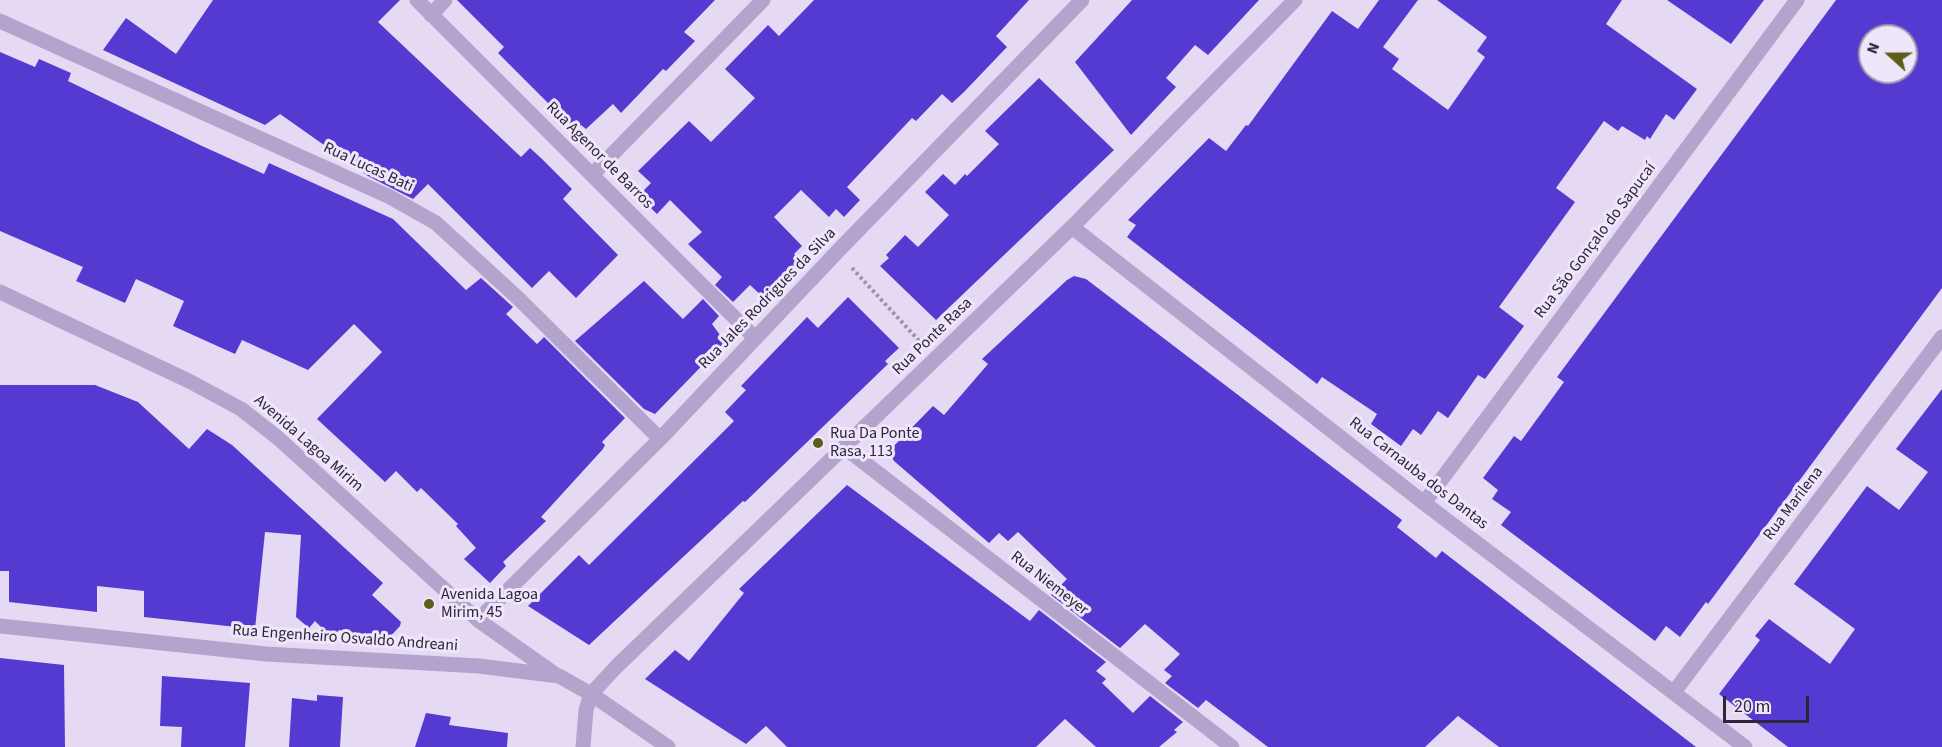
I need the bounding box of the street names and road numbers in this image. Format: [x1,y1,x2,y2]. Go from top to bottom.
street label: Rua Agenor de Barros [541,98,657,214]
street label: Rua Lucas Bati [320,139,416,197]
street label: Rua São Gonçalo do Sapucaí [1531,159,1661,323]
street label: Rua Jales Rodrigues da Silva [695,224,841,374]
street label: Rua Ponte Rasa [889,294,977,380]
street label: Avenida Lagoa Mirim [249,391,367,497]
street label: Rua Carnauba dos Dantas [1345,414,1491,534]
street label: Rua Marilena [1760,463,1828,545]
street label: Rua Niemeyer [1006,548,1092,620]
street label: Rua Engenheiro Osvaldo Andreani [232,622,458,656]

